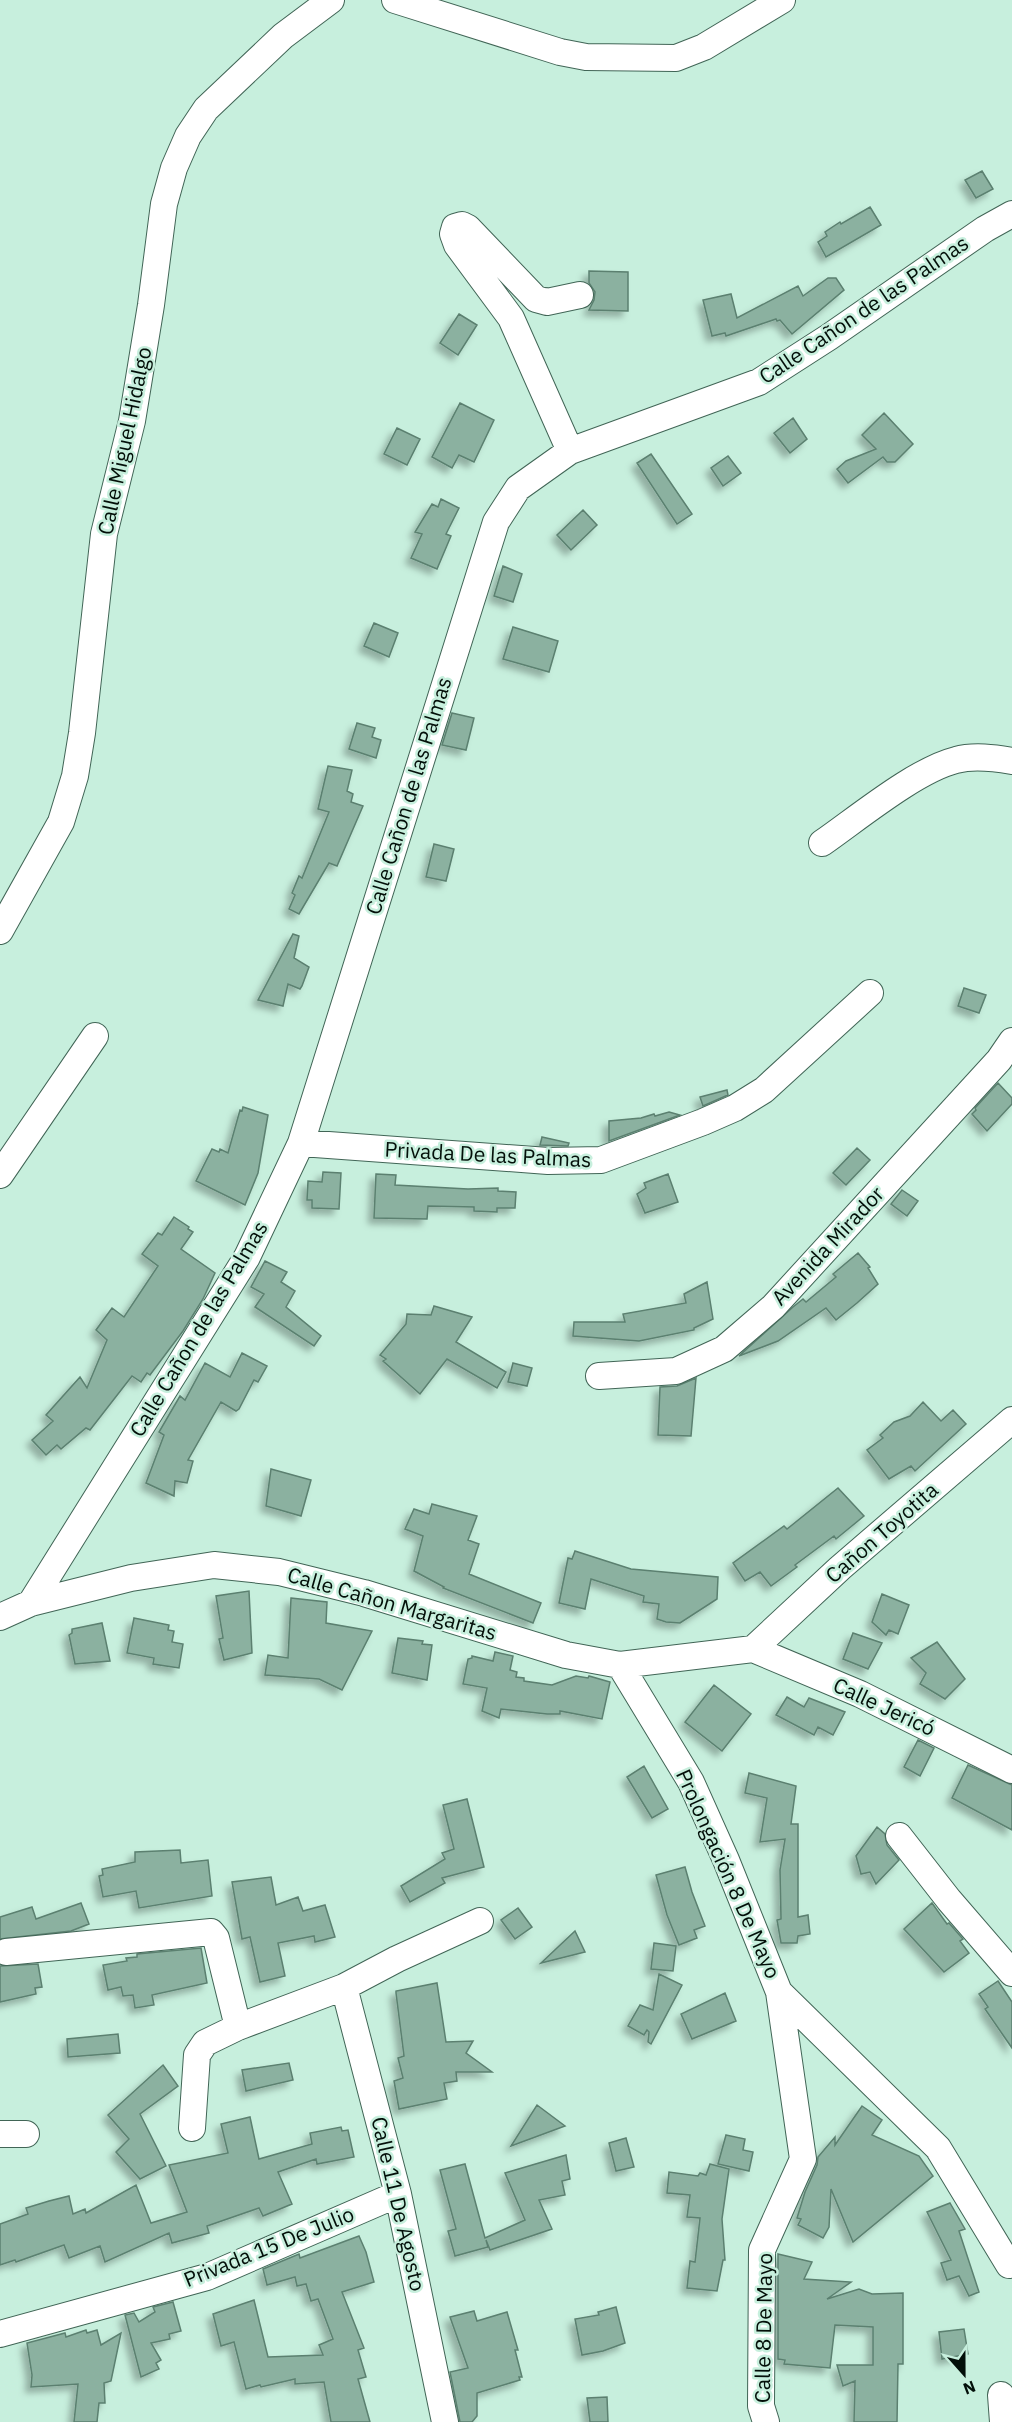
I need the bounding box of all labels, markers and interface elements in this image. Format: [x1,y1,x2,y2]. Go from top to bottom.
street label: Calle Cañon de las Palmas [753,229,974,390]
street label: Calle Miguel Hidalgo [90,344,158,537]
street label: Calle Cañon de las Palmas [359,674,458,918]
street label: Privada De las Palmas [384,1135,592,1173]
street label: Avenida Mirador [765,1180,890,1311]
street label: Calle Cañon de las Palmas [123,1215,274,1442]
street label: Cañon Toyotita [819,1476,944,1589]
street label: Calle Cañon Margaritas [284,1560,500,1646]
street label: Calle Jericó [829,1670,940,1742]
street label: Prolongación 8 De Mayo [670,1764,788,1983]
street label: Calle 11 De Agosto [365,2114,433,2294]
street label: Privada 15 De Julio [179,2199,358,2293]
street label: Calle 8 De Mayo [748,2252,778,2403]
north arrow [934,2344,994,2404]
text: N [960,2377,978,2399]

